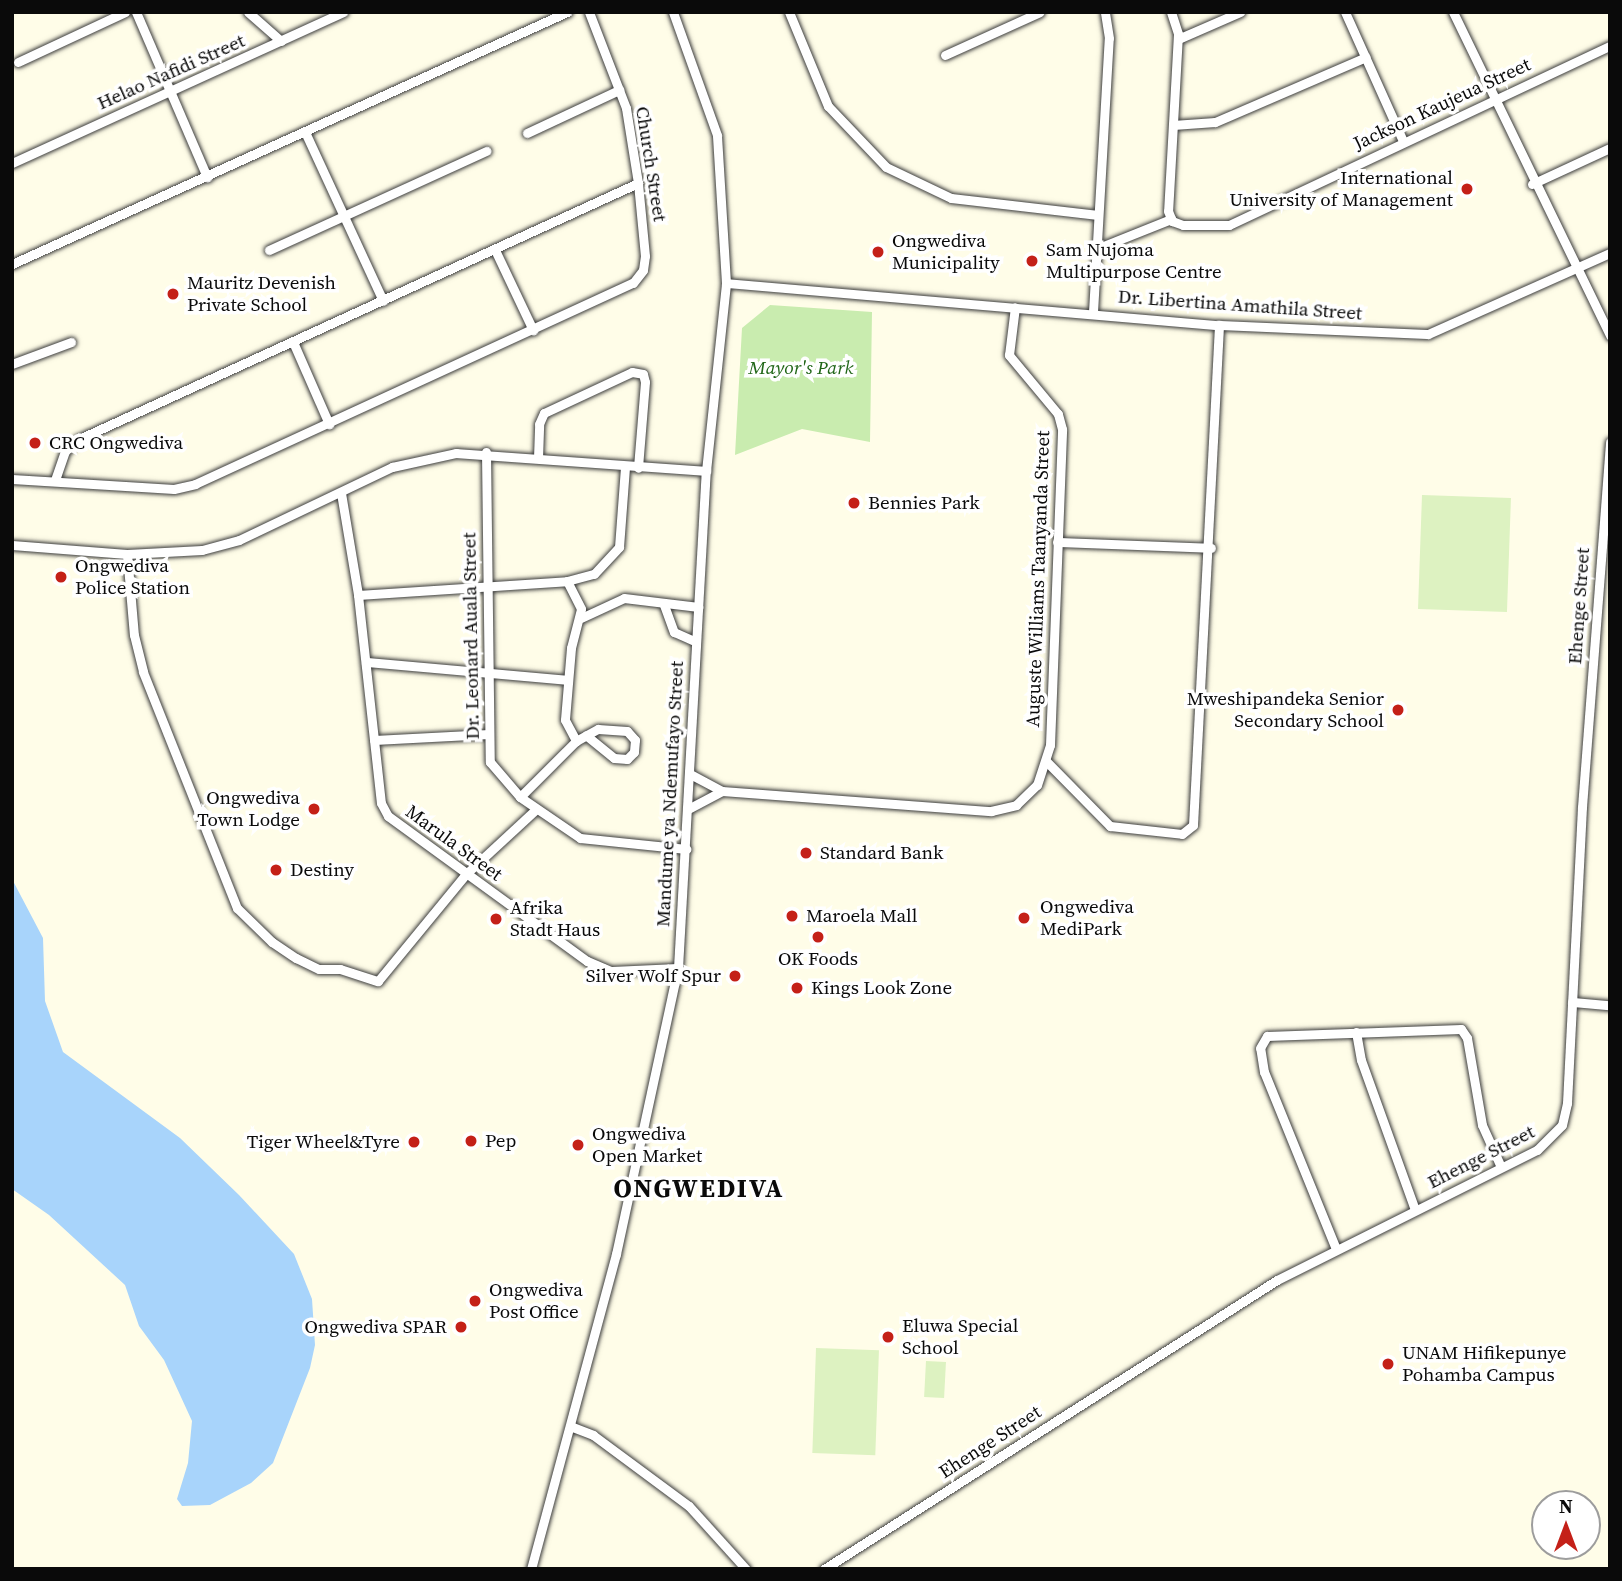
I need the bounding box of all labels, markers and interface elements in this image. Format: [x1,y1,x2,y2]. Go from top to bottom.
street label: Helao Nafidi Street [94,29,248,115]
street label: Jackson Kaujeua Street [1350,53,1534,155]
street label: Church Street [631,105,671,223]
place label: International University of Management [1229,167,1453,211]
marker: International University of Management [1459,181,1475,197]
place label: Ongwediva Municipality [892,230,1000,274]
place label: Sam Nujoma Multipurpose Centre [1046,239,1222,283]
marker: Ongwediva Municipality [870,244,886,260]
marker: Sam Nujoma Multipurpose Centre [1024,253,1040,269]
place label: Mauritz Devenish Private School [187,272,336,316]
street label: Dr. Libertina Amathila Street [1117,285,1363,325]
marker: Mauritz Devenish Private School [165,286,181,302]
park label: Mayor's Park [749,357,853,379]
street label: Auguste Williams Taanyanda Street [1021,430,1055,728]
place label: CRC Ongwediva [49,432,183,454]
marker: CRC Ongwediva [27,435,43,451]
place label: Bennies Park [868,492,980,514]
marker: Bennies Park [846,495,862,511]
street label: Dr. Leonard Auala Street [458,532,484,740]
street label: Ehenge Street [1564,547,1594,665]
place label: Ongwediva Police Station [75,555,190,599]
marker: Ongwediva Police Station [53,569,69,585]
street label: Mandume ya Ndemufayo Street [652,661,688,927]
place label: Mweshipandeka Senior Secondary School [1187,688,1384,732]
marker: Mweshipandeka Senior Secondary School [1390,702,1406,718]
place label: Ongwediva Town Lodge [197,787,300,831]
street label: Marula Street [401,800,507,886]
marker: Ongwediva Town Lodge [306,801,322,817]
place label: Standard Bank [820,842,943,864]
marker: Standard Bank [798,845,814,861]
place label: Destiny [290,859,354,881]
marker: Destiny [268,862,284,878]
place label: Ongwediva MediPark [1040,896,1134,940]
place label: Afrika Stadt Haus [510,897,600,941]
place label: Maroela Mall [806,905,917,927]
marker: Maroela Mall [784,908,800,924]
marker: Ongwediva MediPark [1014,908,1034,928]
marker: Afrika Stadt Haus [488,911,504,927]
marker: OK Foods [810,929,826,945]
place label: OK Foods [778,948,858,970]
place label: Silver Wolf Spur [585,965,721,987]
marker: Silver Wolf Spur [727,968,743,984]
place label: Kings Look Zone [811,977,952,999]
marker: Kings Look Zone [789,980,805,996]
street label: Ehenge Street [1424,1120,1538,1194]
place label: Ongwediva Open Market [592,1123,702,1167]
place label: Pep [485,1130,516,1152]
place label: Tiger Wheel&Tyre [246,1131,400,1153]
marker: Pep [463,1133,479,1149]
marker: Tiger Wheel&Tyre [406,1134,422,1150]
marker: Ongwediva Open Market [570,1137,586,1153]
district label: ONGWEDIVA [615,1173,783,1205]
place label: Ongwediva Post Office [489,1279,583,1323]
marker: Ongwediva Post Office [467,1293,483,1309]
place label: Eluwa Special School [902,1315,1019,1359]
place label: Ongwediva SPAR [304,1316,447,1338]
marker: Ongwediva SPAR [453,1319,469,1335]
marker: Eluwa Special School [880,1329,896,1345]
place label: UNAM Hifikepunye Pohamba Campus [1402,1342,1566,1386]
marker: UNAM Hifikepunye Pohamba Campus [1380,1356,1396,1372]
street label: Ehenge Street [935,1401,1045,1483]
north arrow [1531,1490,1601,1560]
text: N [1559,1493,1573,1519]

